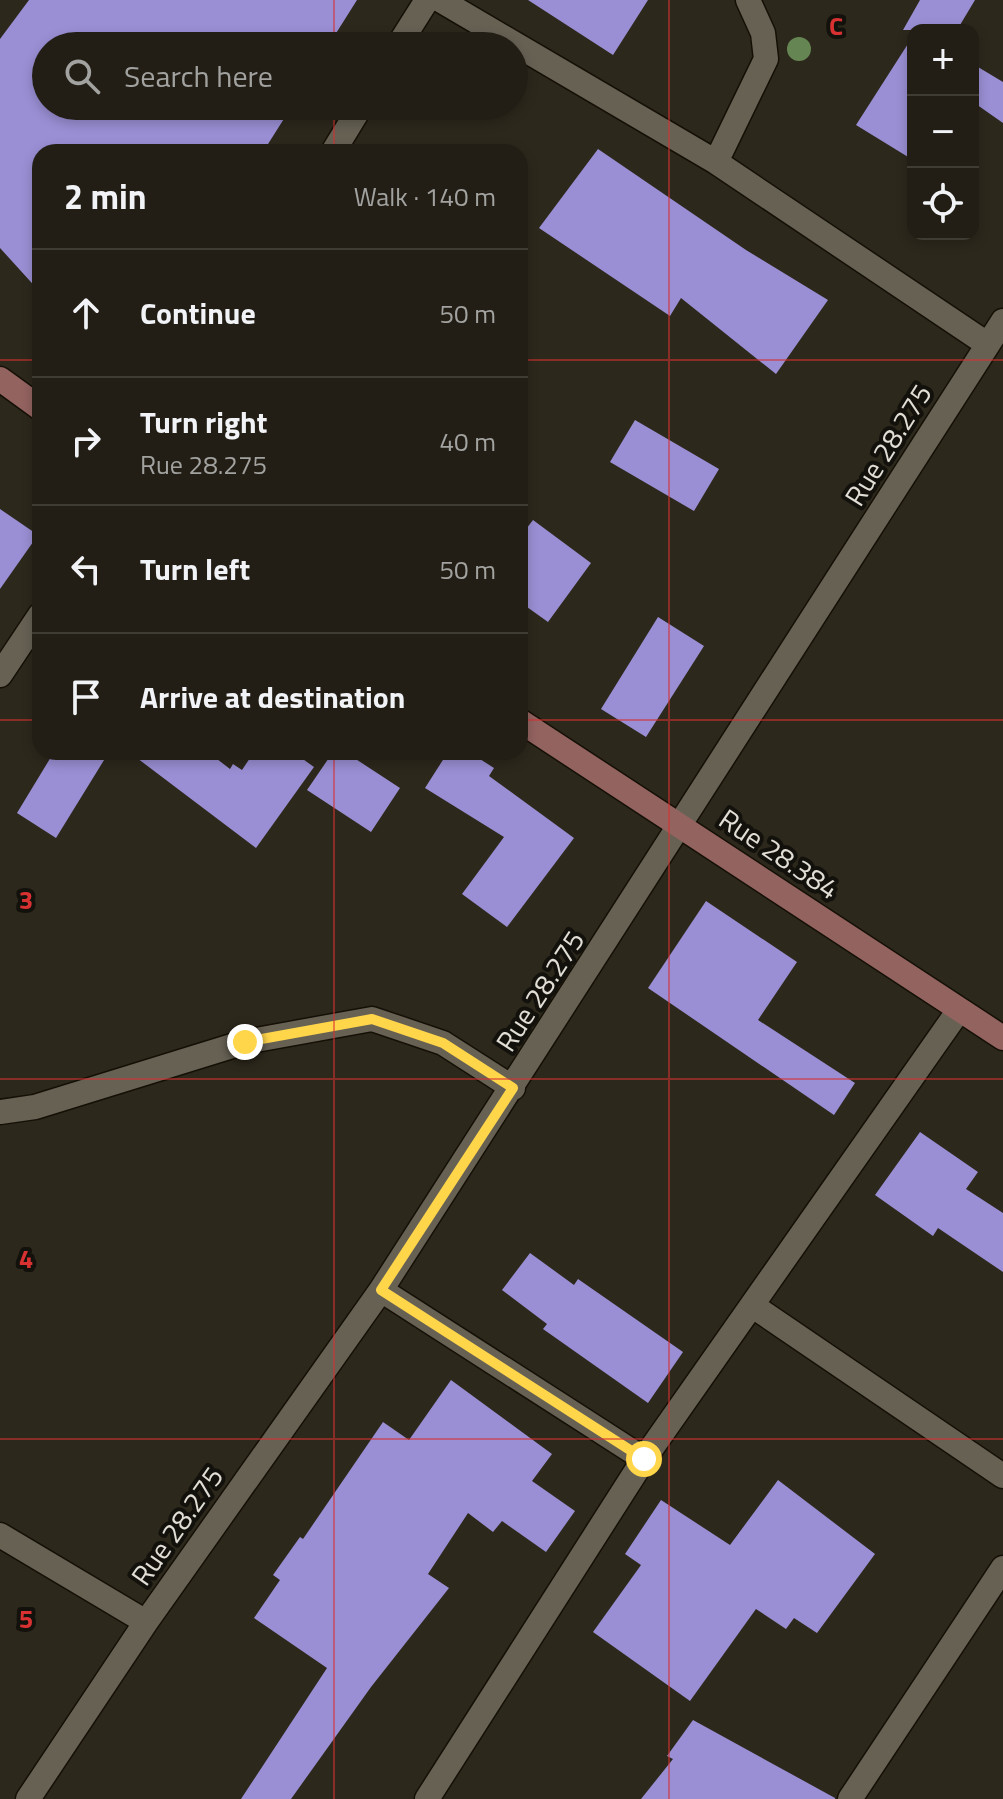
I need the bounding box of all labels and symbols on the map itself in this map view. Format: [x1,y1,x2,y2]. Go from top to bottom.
text: C [829,6,843,45]
street label: Rue 28.275 [833,375,942,514]
street label: Rue 28.384 [711,798,848,910]
text: 3 [19,880,33,919]
street label: Rue 28.275 [484,922,595,1060]
route end [227,1024,263,1060]
text: 4 [19,1239,33,1278]
route start [626,1441,662,1477]
street label: Rue 28.275 [120,1457,233,1594]
text: 5 [19,1599,33,1638]

